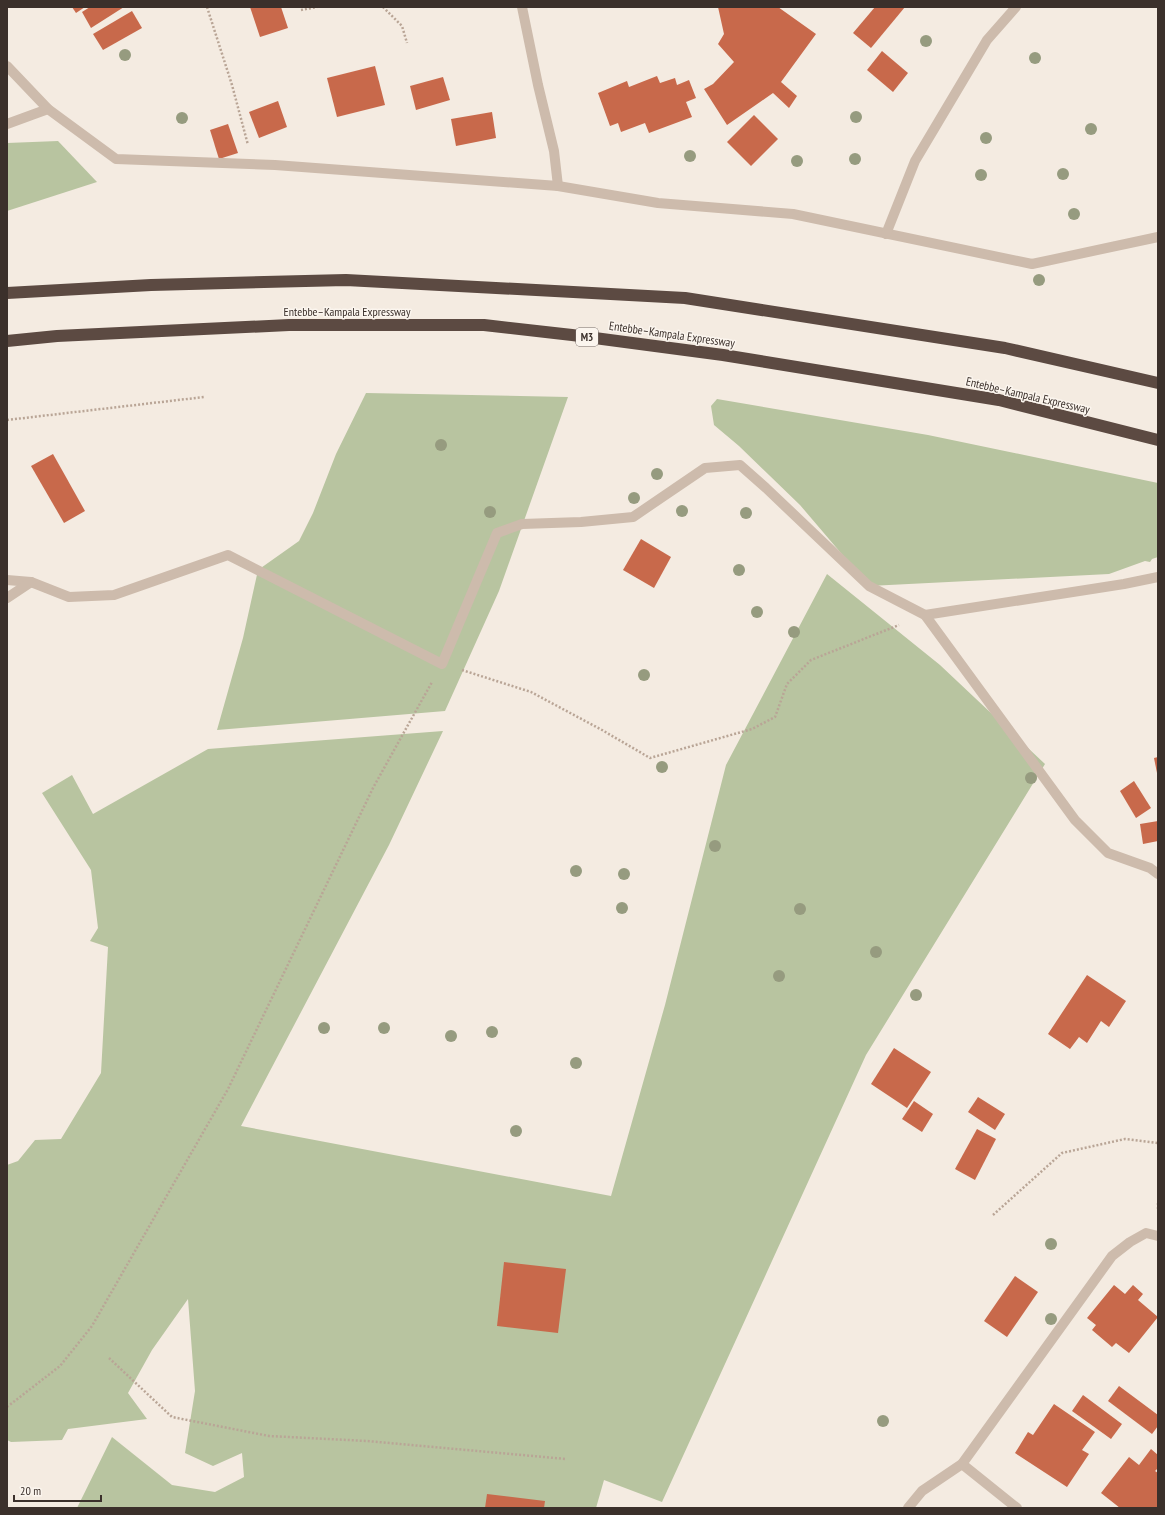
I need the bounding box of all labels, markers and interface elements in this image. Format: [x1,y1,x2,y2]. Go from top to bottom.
street label: Entebbe–Kampala Expressway [284,304,411,319]
street label: Entebbe–Kampala Expressway [608,318,736,350]
road number: M3 [576,328,598,346]
street label: Entebbe–Kampala Expressway [965,373,1092,417]
scale bar [14,1477,101,1503]
text: 20 m [20,1483,41,1498]

